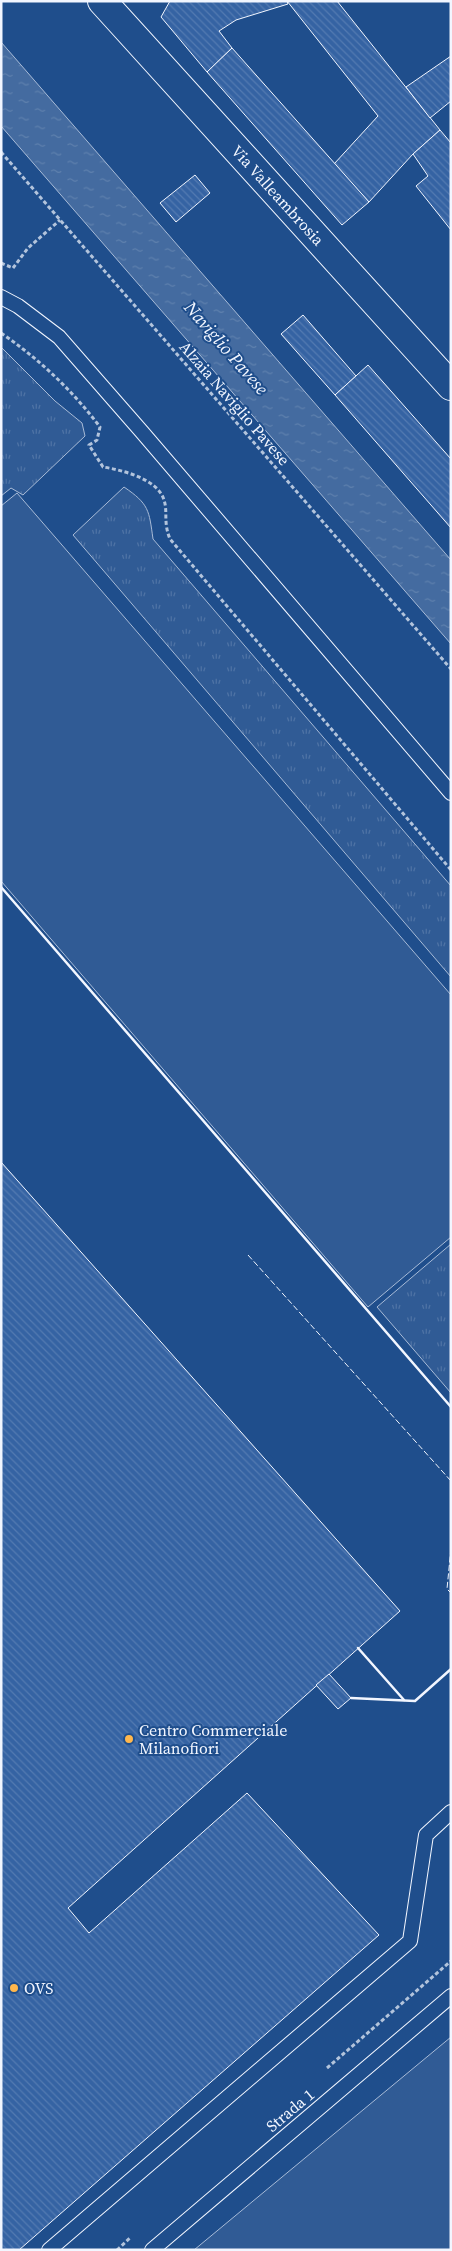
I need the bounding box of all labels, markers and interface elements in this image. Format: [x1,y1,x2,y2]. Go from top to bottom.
street label: Via Valleambrosia [227,140,330,251]
water label: Naviglio Pavese [178,295,275,400]
street label: Alzaia Naviglio Pavese [175,336,295,470]
place label: Centro Commerciale Milanofiori [139,1719,287,1759]
marker: Centro Commerciale Milanofiori [123,1733,135,1745]
place label: OVS [24,1977,53,1999]
marker: OVS [8,1982,20,1994]
street label: Strada 1 [261,2083,319,2137]

